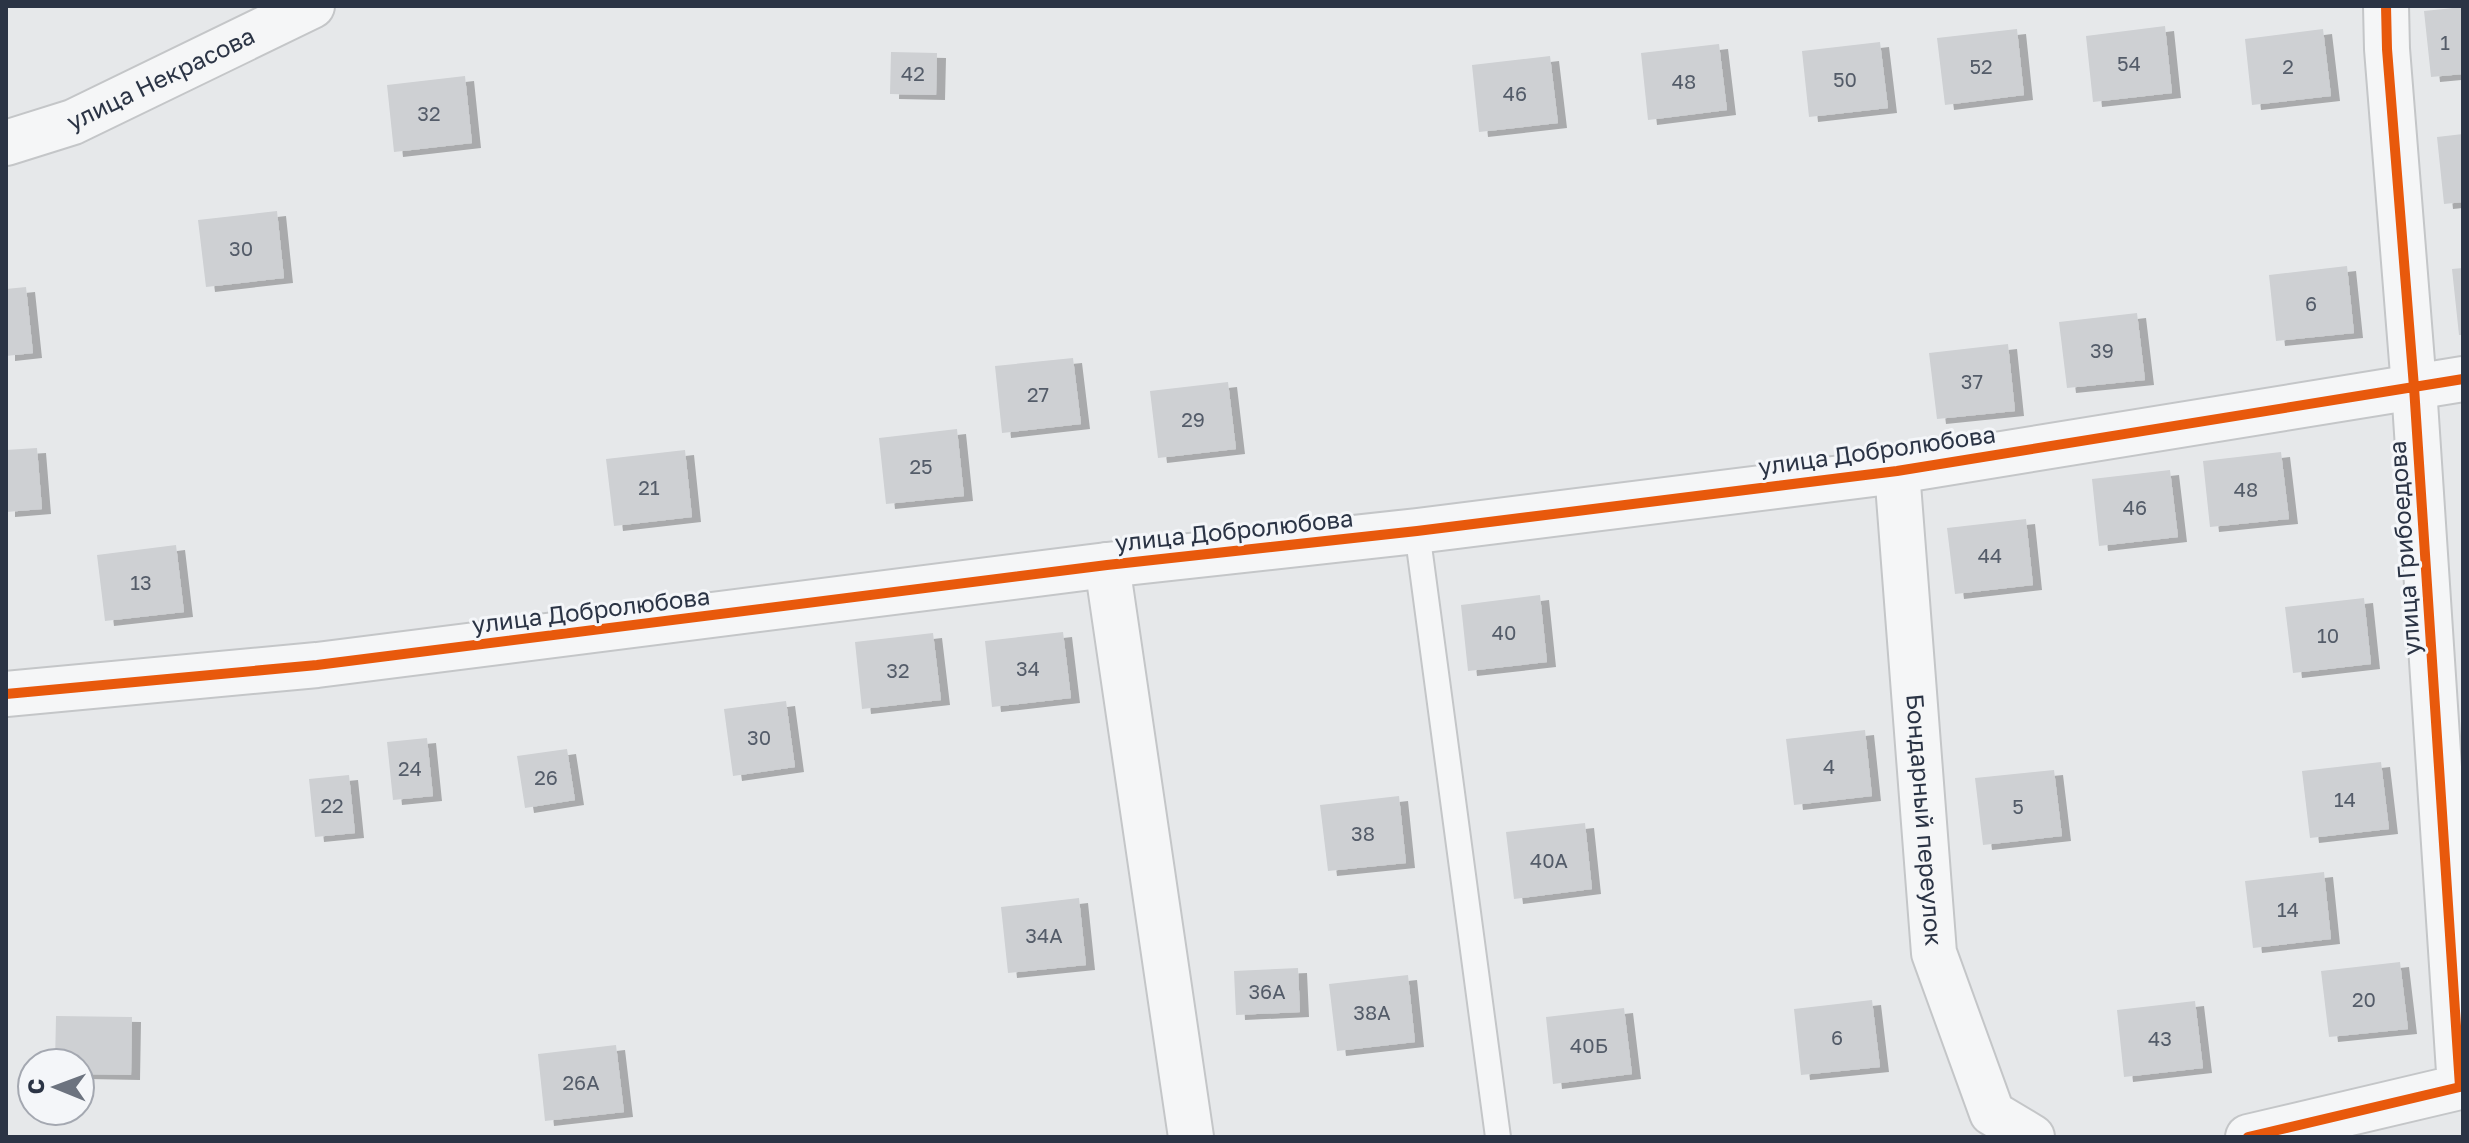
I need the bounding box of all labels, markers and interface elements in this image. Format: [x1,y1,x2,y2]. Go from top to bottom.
street label: улица Некрасова [62,20,259,136]
house number: 1 [2440,30,2450,54]
house number: 54 [2117,51,2141,75]
house number: 52 [1969,54,1993,78]
house number: 2 [2282,54,2294,78]
house number: 42 [901,61,925,85]
house number: 50 [1833,67,1857,91]
house number: 48 [1672,69,1696,93]
house number: 46 [1503,81,1527,105]
house number: 32 [417,101,441,125]
house number: 30 [229,236,253,260]
house number: 6 [2305,291,2317,315]
house number: 39 [2090,338,2114,362]
house number: 37 [1961,369,1983,393]
house number: 27 [1027,382,1049,406]
house number: 29 [1181,407,1205,431]
street label: улица Добролюбова [1756,418,1997,481]
street label: улица Грибоедова [2382,440,2425,656]
house number: 25 [909,454,933,478]
house number: 21 [638,475,660,499]
house number: 48 [2234,477,2258,501]
house number: 46 [2123,495,2147,519]
street label: улица Добролюбова [1113,503,1355,556]
house number: 44 [1978,543,2002,567]
house number: 13 [130,570,152,594]
street label: улица Добролюбова [470,581,712,639]
house number: 40 [1492,620,1516,644]
house number: 10 [2317,623,2339,647]
house number: 34 [1016,656,1040,680]
house number: 32 [886,658,910,682]
street label: Бондарный переулок [1901,693,1949,947]
house number: 30 [747,725,771,749]
house number: 4 [1823,754,1835,778]
house number: 24 [398,756,422,780]
house number: 26 [534,765,558,789]
house number: 14 [2334,787,2356,811]
house number: 22 [320,793,344,817]
house number: 5 [2012,794,2024,818]
house number: 38 [1351,821,1375,845]
house number: 40А [1530,848,1568,872]
house number: 14 [2277,897,2299,921]
house number: 34А [1025,923,1063,947]
house number: 36А [1248,979,1286,1003]
house number: 20 [2352,987,2376,1011]
house number: 38А [1353,1000,1391,1024]
house number: 6 [1831,1025,1843,1049]
house number: 43 [2148,1026,2172,1050]
house number: 40Б [1570,1033,1608,1057]
north arrow [16,1047,96,1127]
house number: 26А [562,1070,600,1094]
text: С [22,1079,49,1095]

